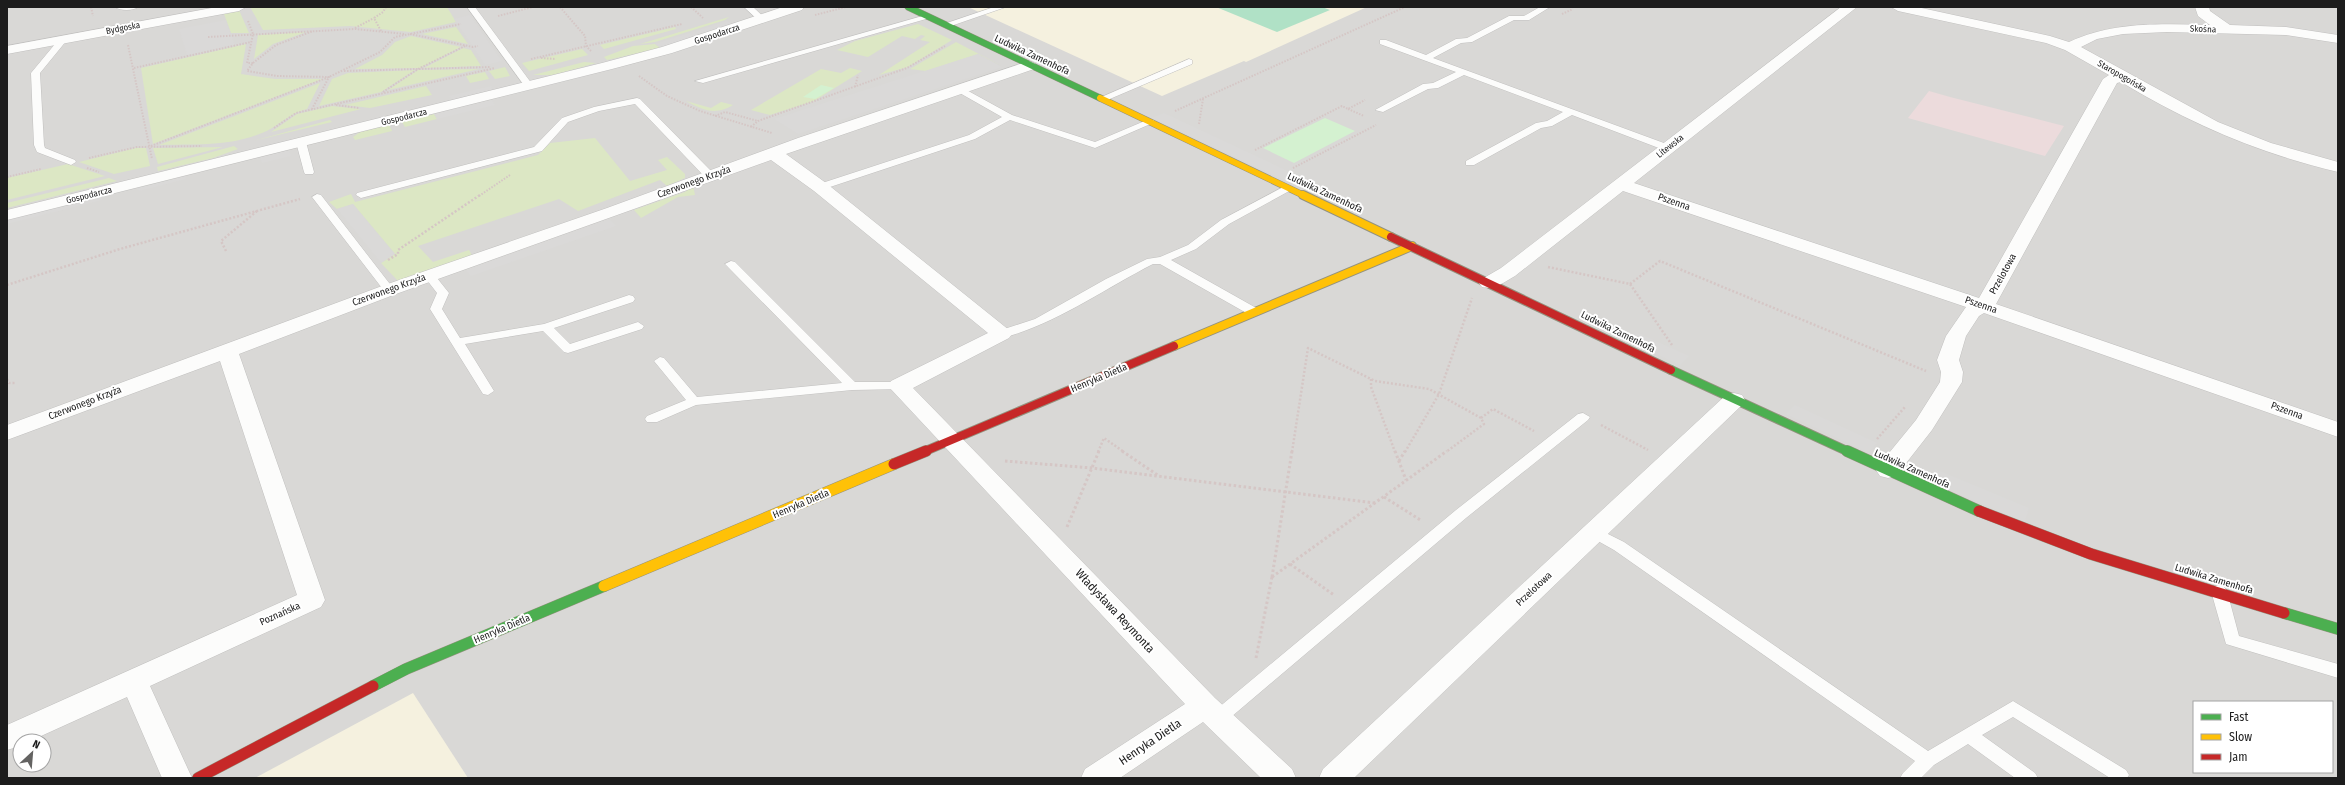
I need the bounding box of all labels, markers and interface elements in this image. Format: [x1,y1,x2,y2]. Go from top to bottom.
street label: Bydgoska [105,20,142,36]
street label: Gospodarcza [693,22,741,46]
street label: Skośna [2190,24,2217,34]
street label: Ludwika Zamenhofa [993,32,1071,78]
street label: Staropogońska [2096,58,2149,94]
street label: Gospodarcza [380,106,429,128]
street label: Litewska [1654,132,1686,160]
street label: Czerwonego Krzyża [656,163,732,201]
street label: Ludwika Zamenhofa [1286,170,1364,216]
street label: Gospodarcza [65,184,114,206]
street label: Pszenna [1656,191,1692,213]
street label: Przelotowa [1987,251,2019,296]
street label: Czerwonego Krzyża [351,271,427,309]
street label: Pszenna [1963,294,1999,316]
street label: Ludwika Zamenhofa [1579,309,1657,355]
street label: Henryka Dietla [1069,361,1129,395]
street label: Czerwonego Krzyża [47,384,123,422]
street label: Pszenna [2269,400,2305,422]
street label: Ludwika Zamenhofa [1872,447,1952,491]
street label: Henryka Dietla [771,487,831,521]
street label: Ludwika Zamenhofa [2173,561,2255,597]
street label: Władysława Reymonta [1072,566,1158,656]
street label: Przelotowa [1514,569,1555,609]
street label: Poznańska [257,599,302,628]
street label: Henryka Dietla [472,612,532,646]
legend [2193,701,2333,773]
text: Fast [2229,710,2248,724]
street label: Henryka Dietla [1116,716,1184,768]
text: Slow [2229,730,2252,744]
north arrow [12,733,52,773]
text: N [30,737,42,752]
text: Jam [2229,750,2247,764]

